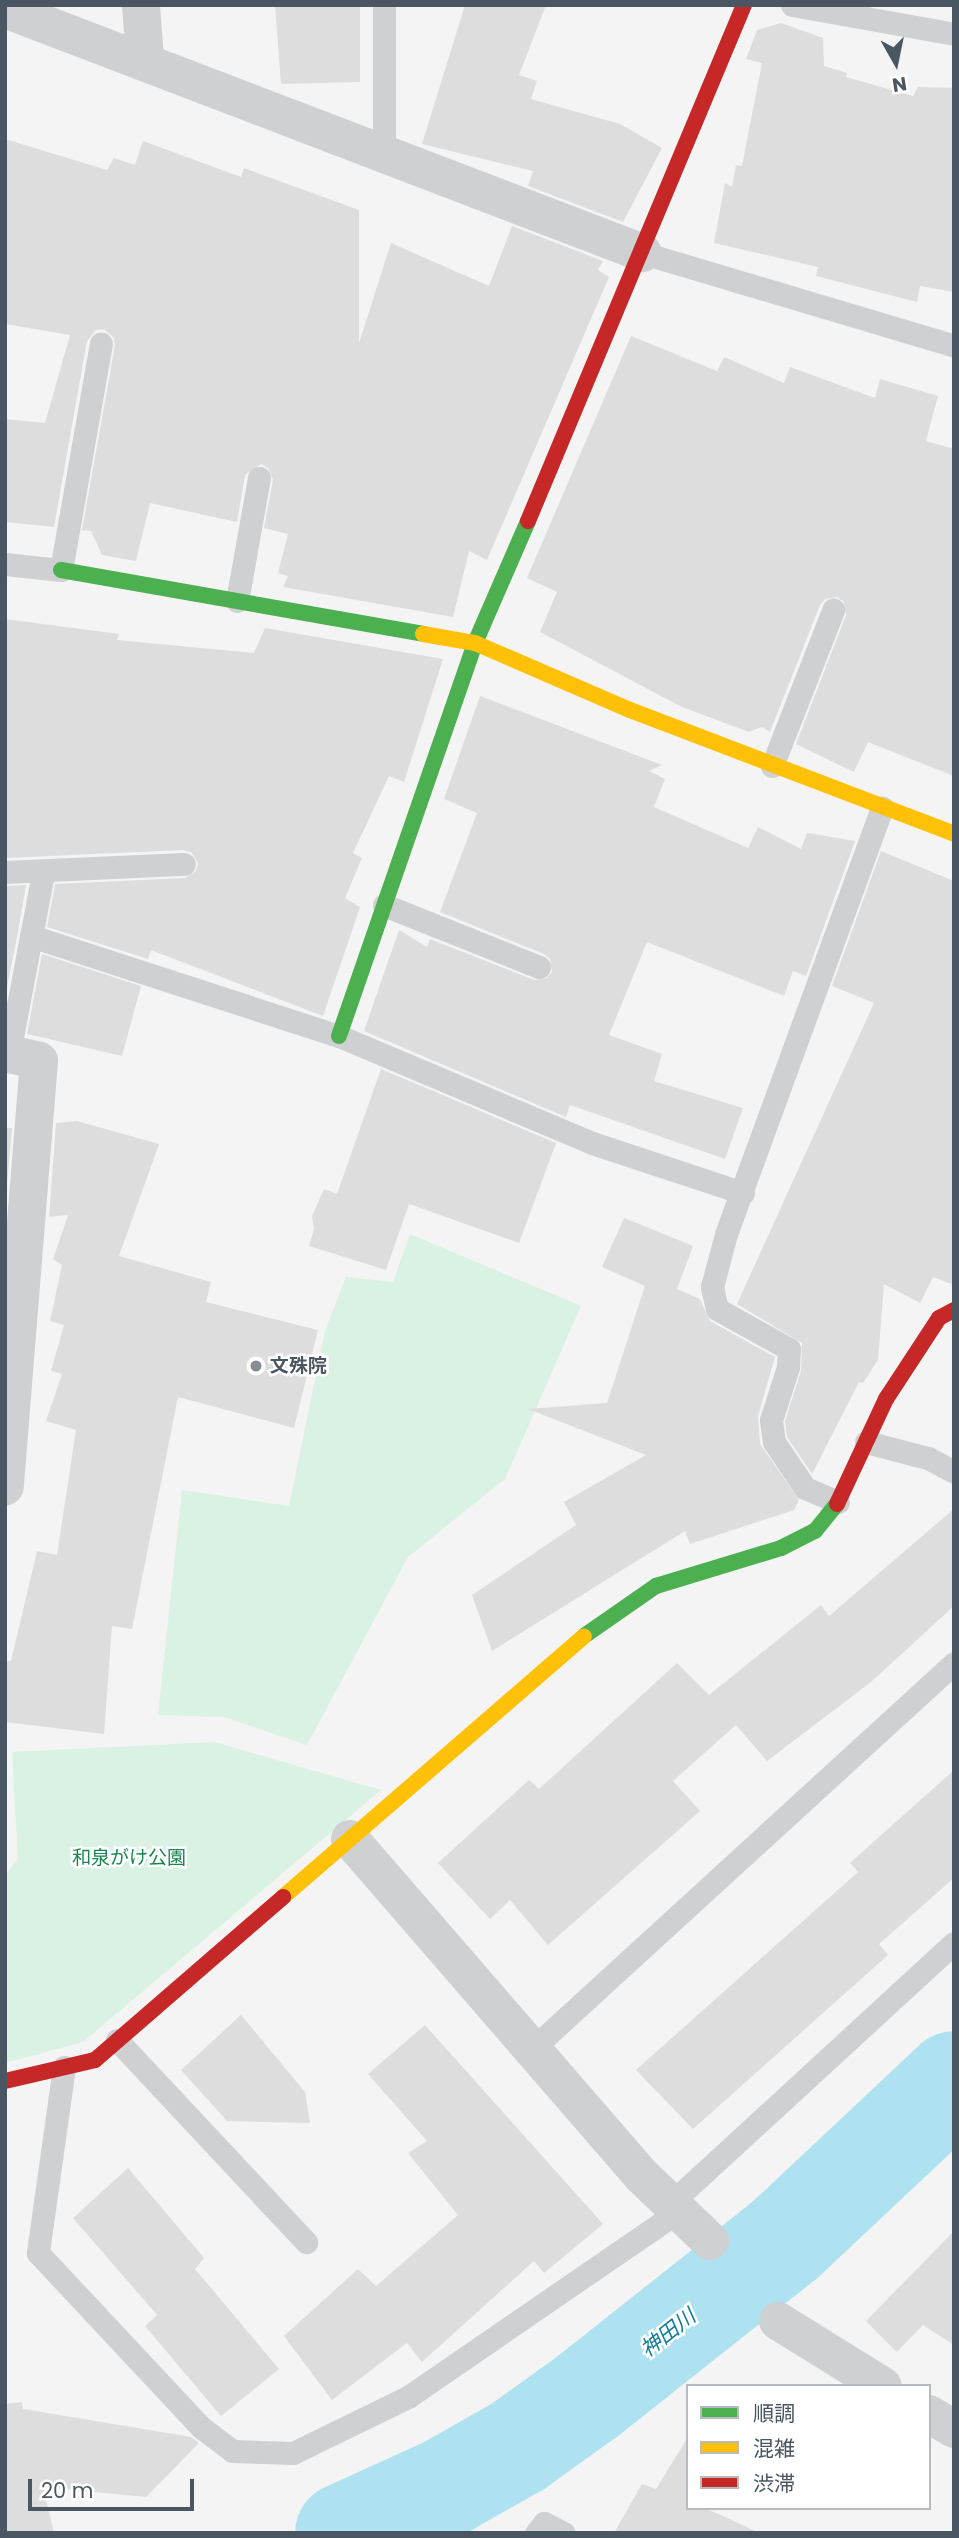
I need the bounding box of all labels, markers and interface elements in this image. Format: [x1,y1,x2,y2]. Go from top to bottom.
north arrow [861,28,931,98]
text: N [890,70,909,99]
place label: 文殊院 [270,1355,327,1377]
marker: 文殊院 [248,1358,264,1374]
park label: 和泉がけ公園 [72,1847,186,1869]
water label: 神田川 [635,2304,701,2362]
legend [686,2384,931,2510]
text: 順調 [753,2399,795,2428]
text: 混雑 [753,2434,795,2463]
scale bar [32,2464,198,2508]
text: 渋滞 [753,2469,795,2498]
text: 20 m [41,2476,94,2505]

